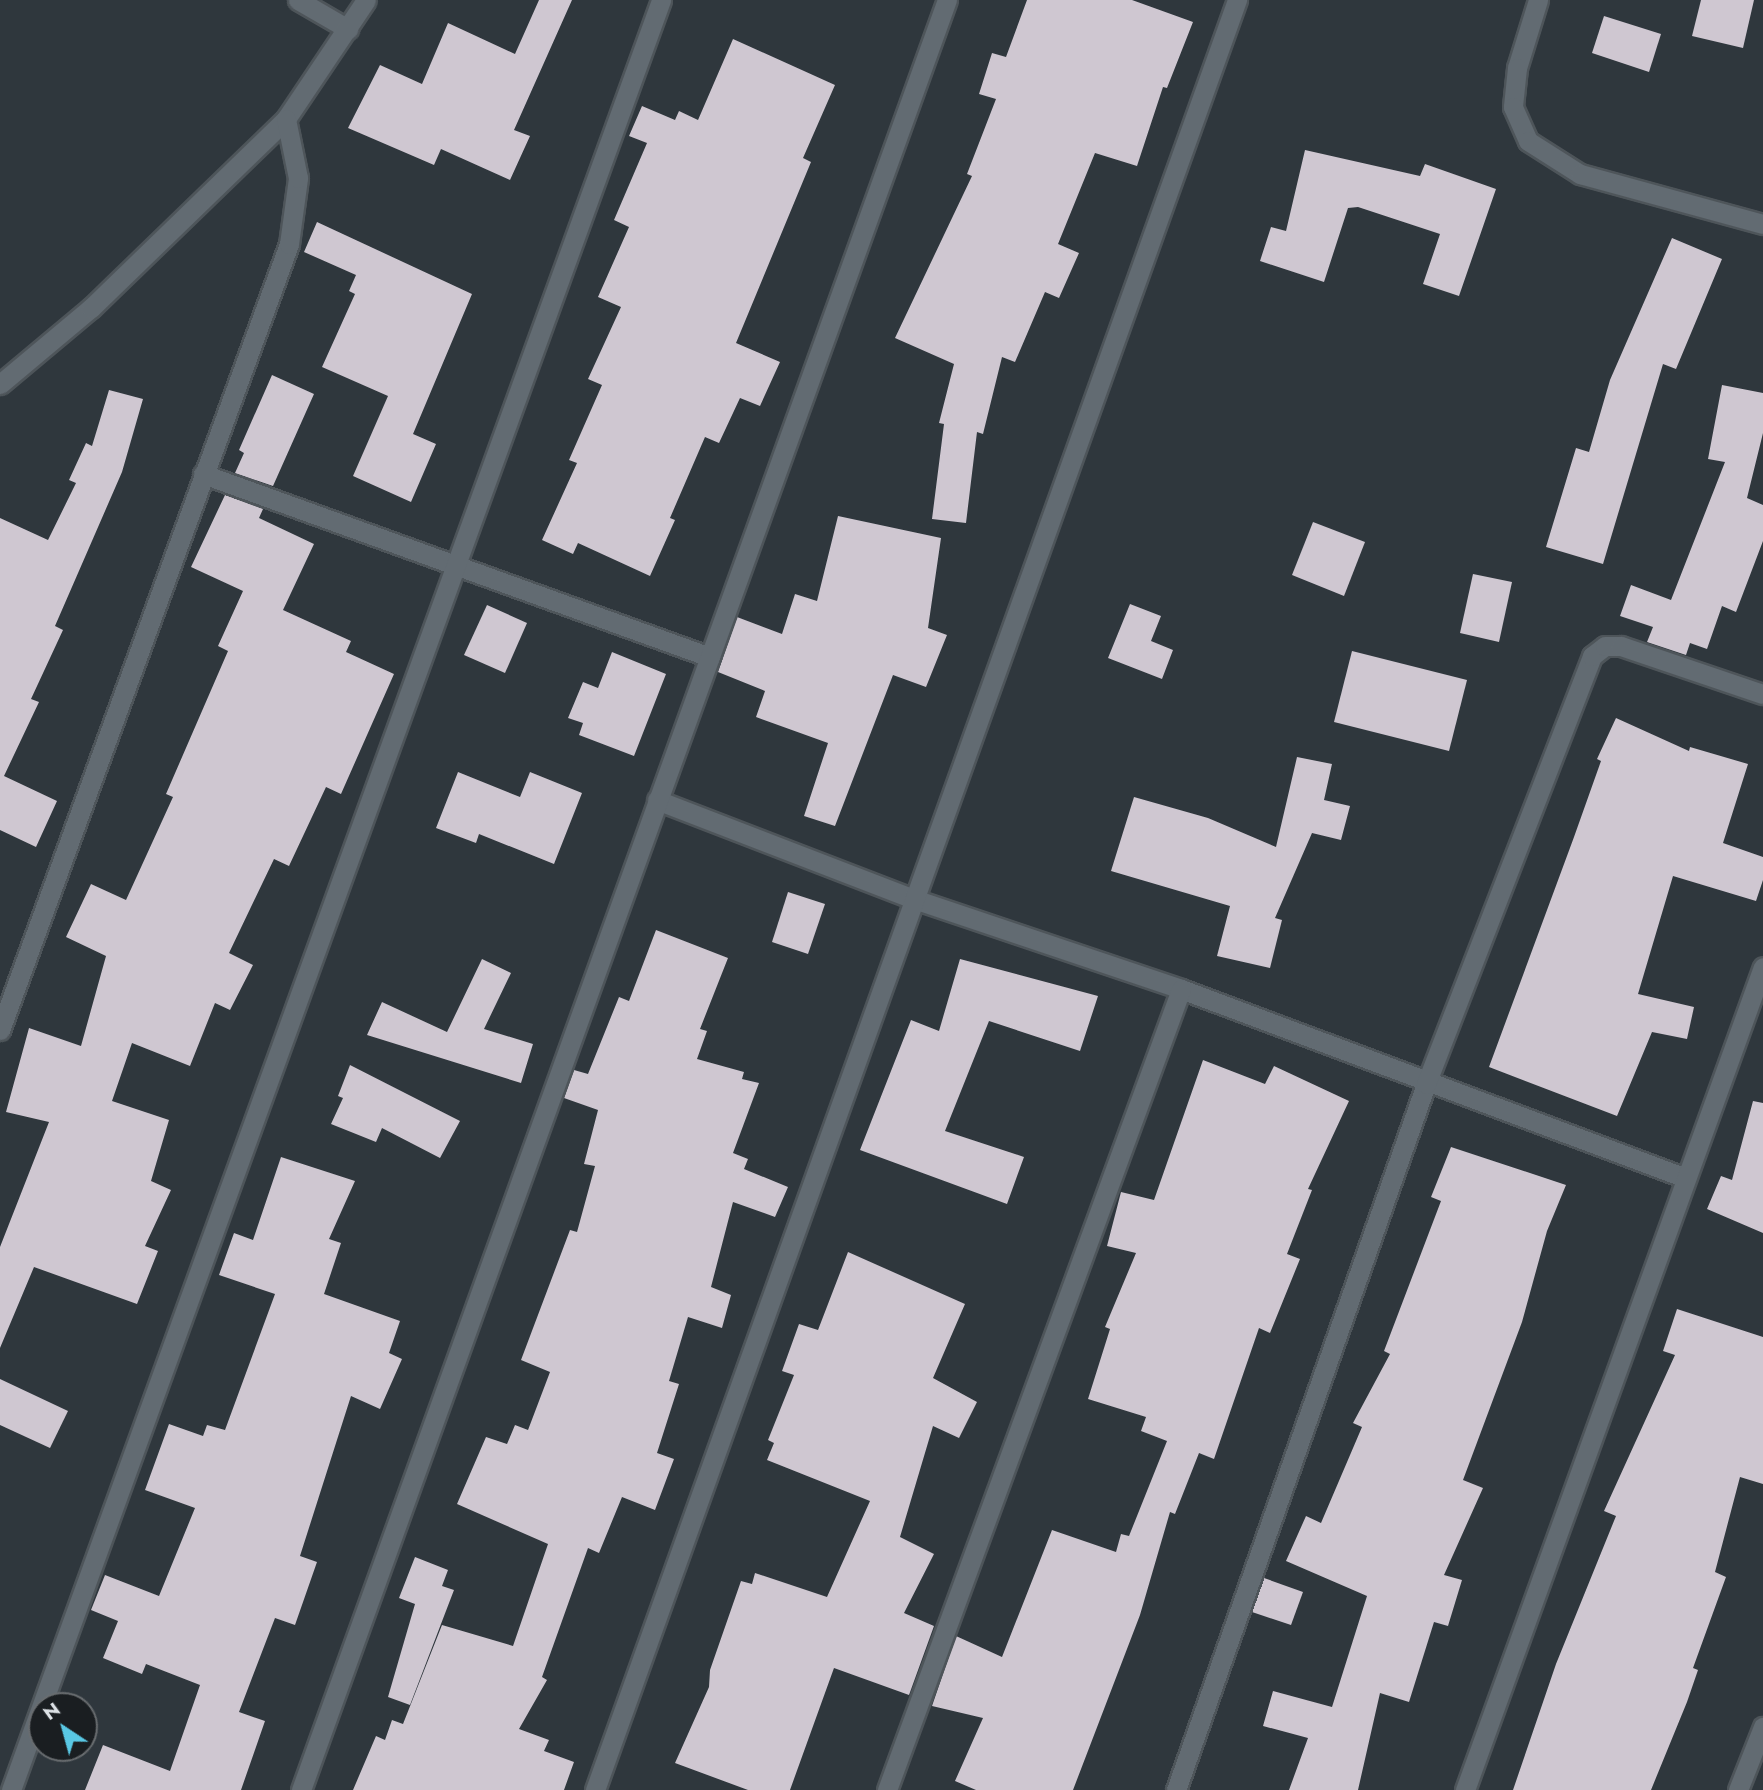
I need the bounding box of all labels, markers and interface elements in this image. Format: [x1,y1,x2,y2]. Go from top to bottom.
north arrow [28,1692,98,1762]
text: N [37,1696,66,1727]

